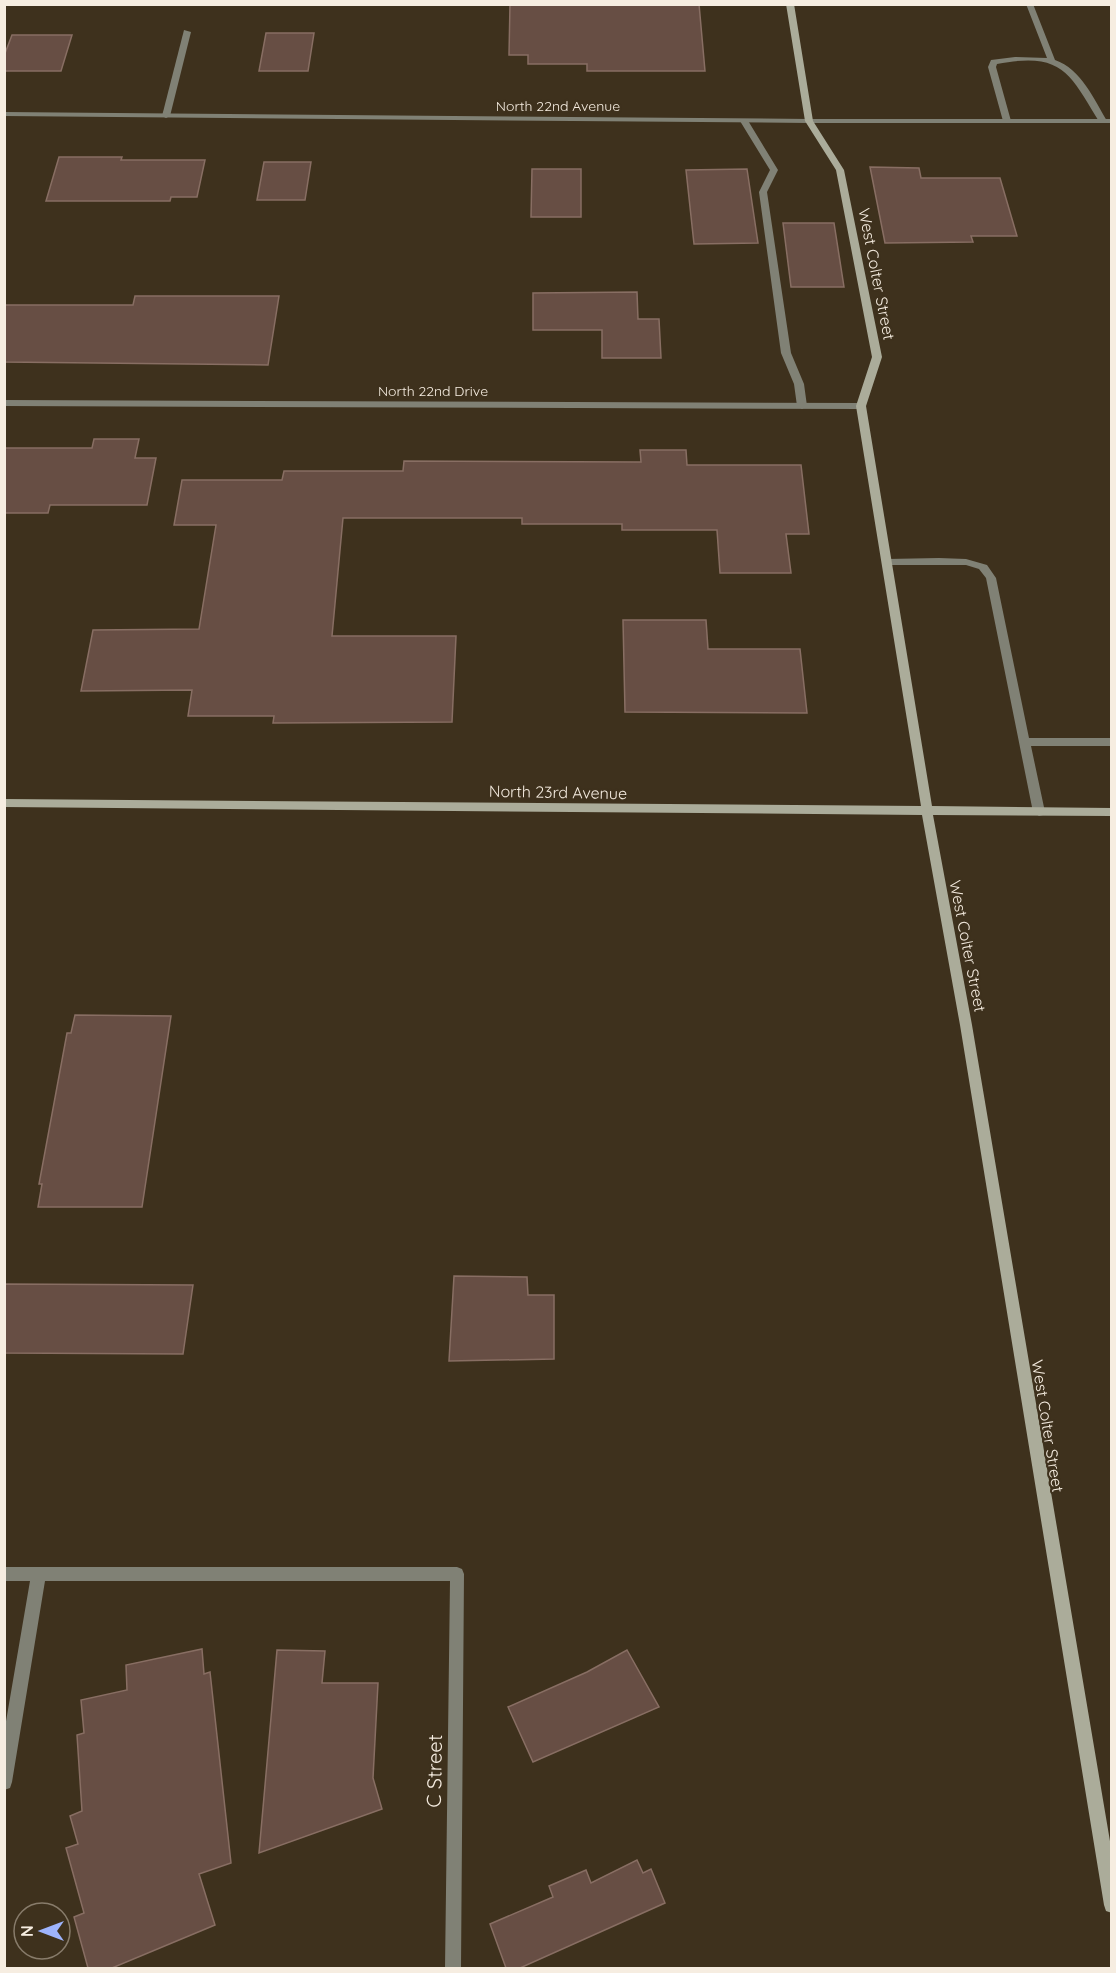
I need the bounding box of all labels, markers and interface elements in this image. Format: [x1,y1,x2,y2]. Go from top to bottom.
street label: North 22nd Avenue [496,97,620,115]
street label: West Colter Street [854,206,900,342]
street label: North 22nd Drive [378,382,488,400]
street label: North 23rd Avenue [489,781,627,803]
street label: West Colter Street [945,878,991,1014]
street label: West Colter Street [1028,1358,1068,1494]
street label: C Street [421,1734,447,1808]
north arrow [12,1901,72,1961]
text: N [17,1925,37,1937]

